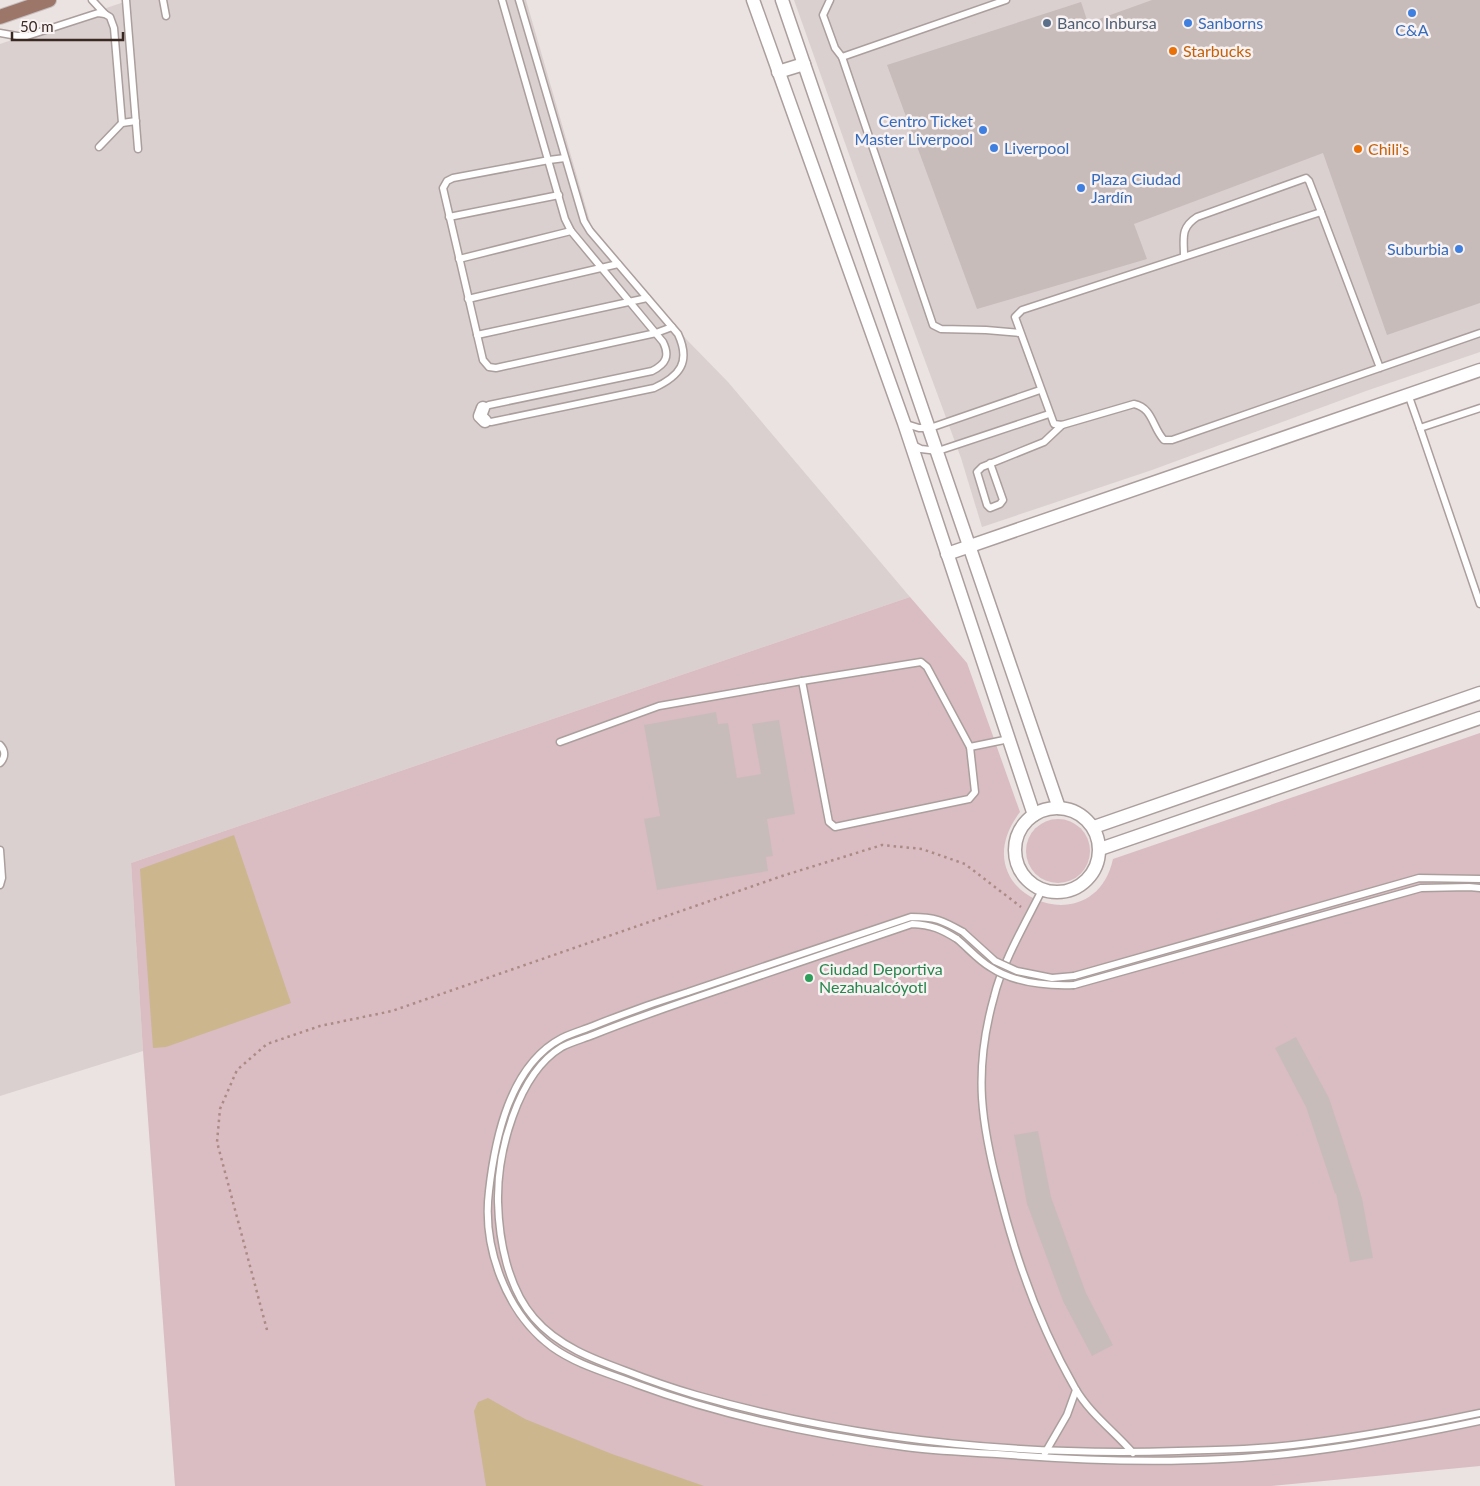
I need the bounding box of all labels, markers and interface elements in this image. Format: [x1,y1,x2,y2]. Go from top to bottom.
marker: C&A [1406,7,1418,19]
scale bar [12,10,124,42]
place label: Banco Inbursa [1057,13,1157,32]
place label: Sanborns [1198,13,1263,32]
text: 50 m [20,17,54,35]
marker: Banco Inbursa [1041,17,1053,29]
marker: Sanborns [1182,17,1194,29]
place label: C&A [1395,20,1429,39]
place label: Starbucks [1183,41,1251,60]
marker: Starbucks [1167,45,1179,57]
place label: Centro Ticket Master Liverpool [855,111,973,148]
marker: Centro Ticket Master Liverpool [977,124,989,136]
place label: Liverpool [1004,138,1069,157]
place label: Chili's [1368,139,1409,158]
marker: Liverpool [988,142,1000,154]
marker: Chili's [1352,143,1364,155]
place label: Plaza Ciudad Jardín [1091,169,1181,206]
marker: Plaza Ciudad Jardín [1075,182,1087,194]
place label: Suburbia [1387,239,1449,258]
marker: Suburbia [1453,243,1465,255]
place label: Ciudad Deportiva Nezahualcóyotl [819,959,943,996]
marker: Ciudad Deportiva Nezahualcóyotl [803,972,815,984]

